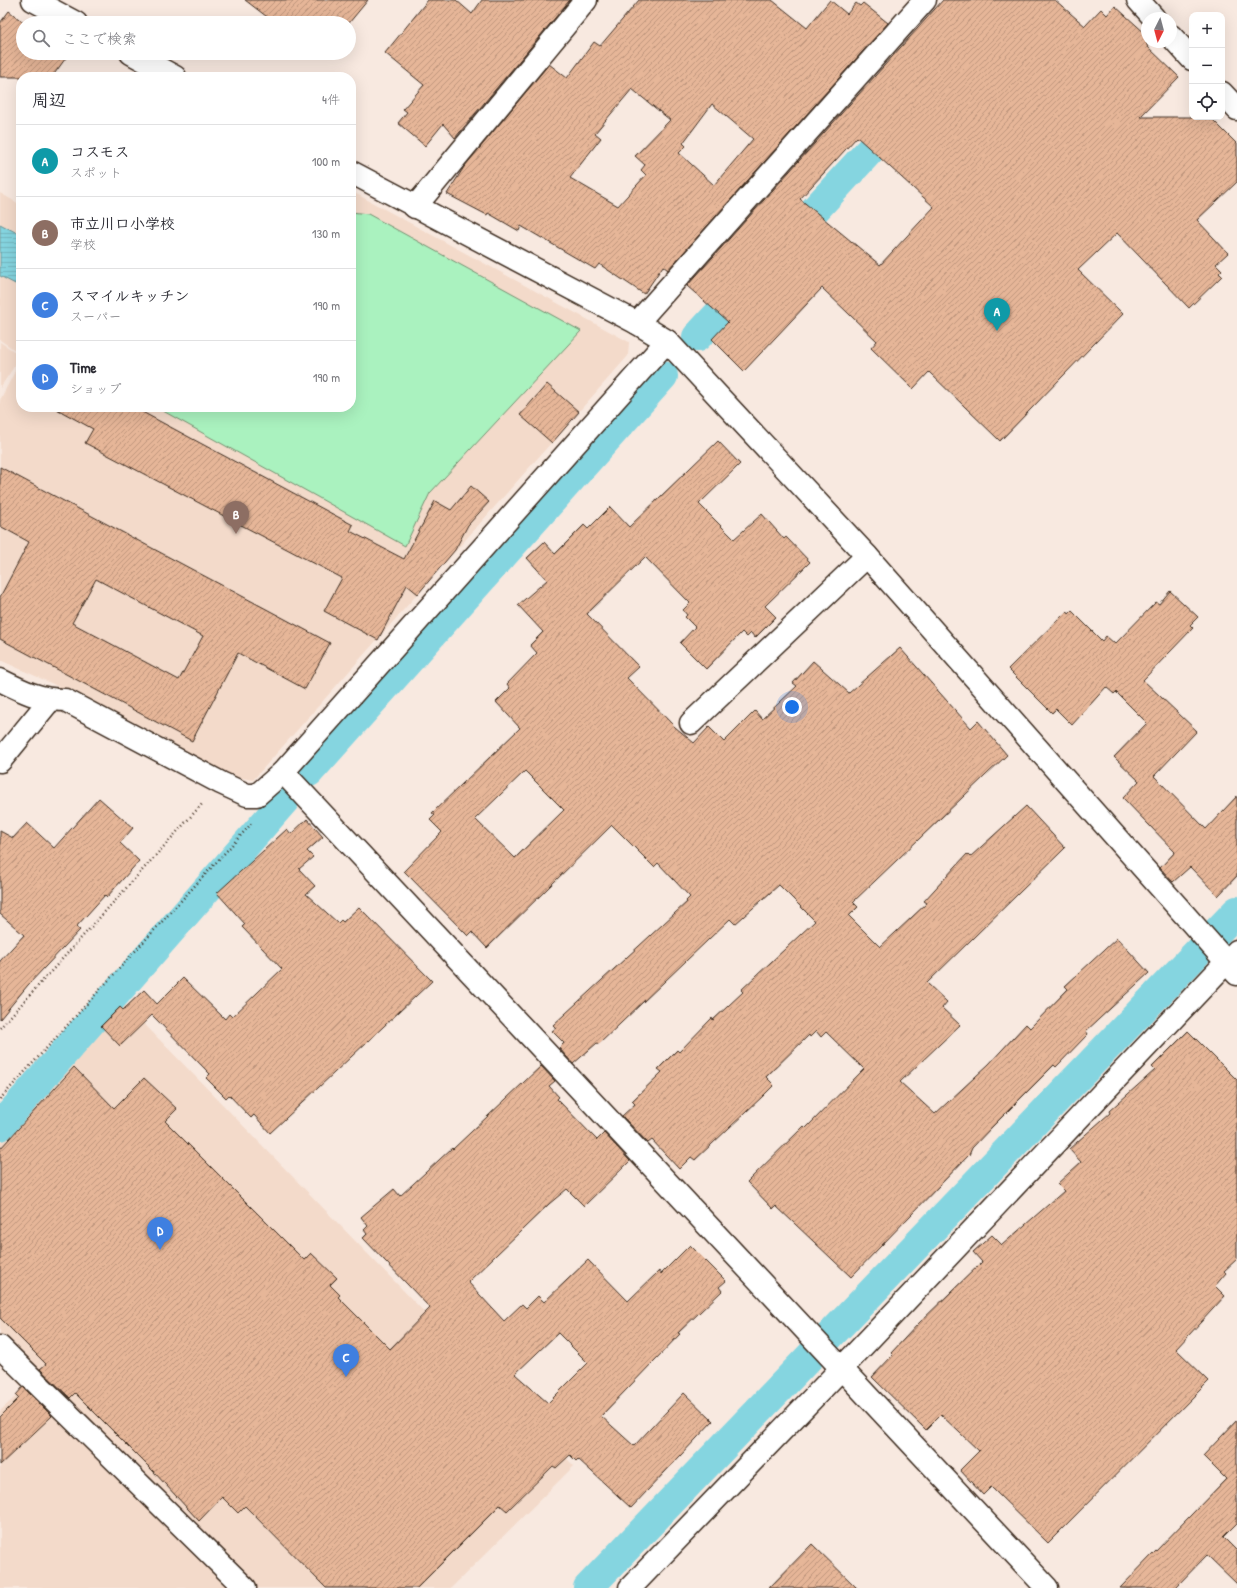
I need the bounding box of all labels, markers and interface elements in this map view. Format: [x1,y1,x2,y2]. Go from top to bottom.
north arrow [1141,12,1177,48]
map controls [1189,12,1225,120]
button: + [1189,12,1225,48]
search box [16,16,356,60]
icon: search [30,27,52,49]
text: ここで検索 [62,28,137,49]
button: − [1189,48,1225,84]
button: locate [1189,84,1225,120]
text: 周辺 [32,88,66,111]
text: 4件 [322,90,340,108]
text: コスモス [70,141,129,162]
text: A [42,152,48,170]
text: 100 m [312,152,340,170]
text: スポット [70,163,122,181]
text: 市立川口小学校 [70,213,175,234]
text: B [42,224,48,242]
text: 130 m [312,224,340,242]
text: 学校 [70,235,96,253]
text: スマイルキッチン [70,285,189,306]
text: C [41,296,49,314]
text: 190 m [313,296,340,314]
pin: A [984,298,1010,331]
text: スーパー [70,307,121,325]
text: Time [70,357,97,378]
text: D [42,368,48,386]
text: 190 m [313,368,340,386]
text: ショップ [70,379,121,397]
pin: B [223,501,249,534]
your location [782,697,802,717]
pin: D [147,1217,173,1250]
pin: C [333,1344,359,1377]

